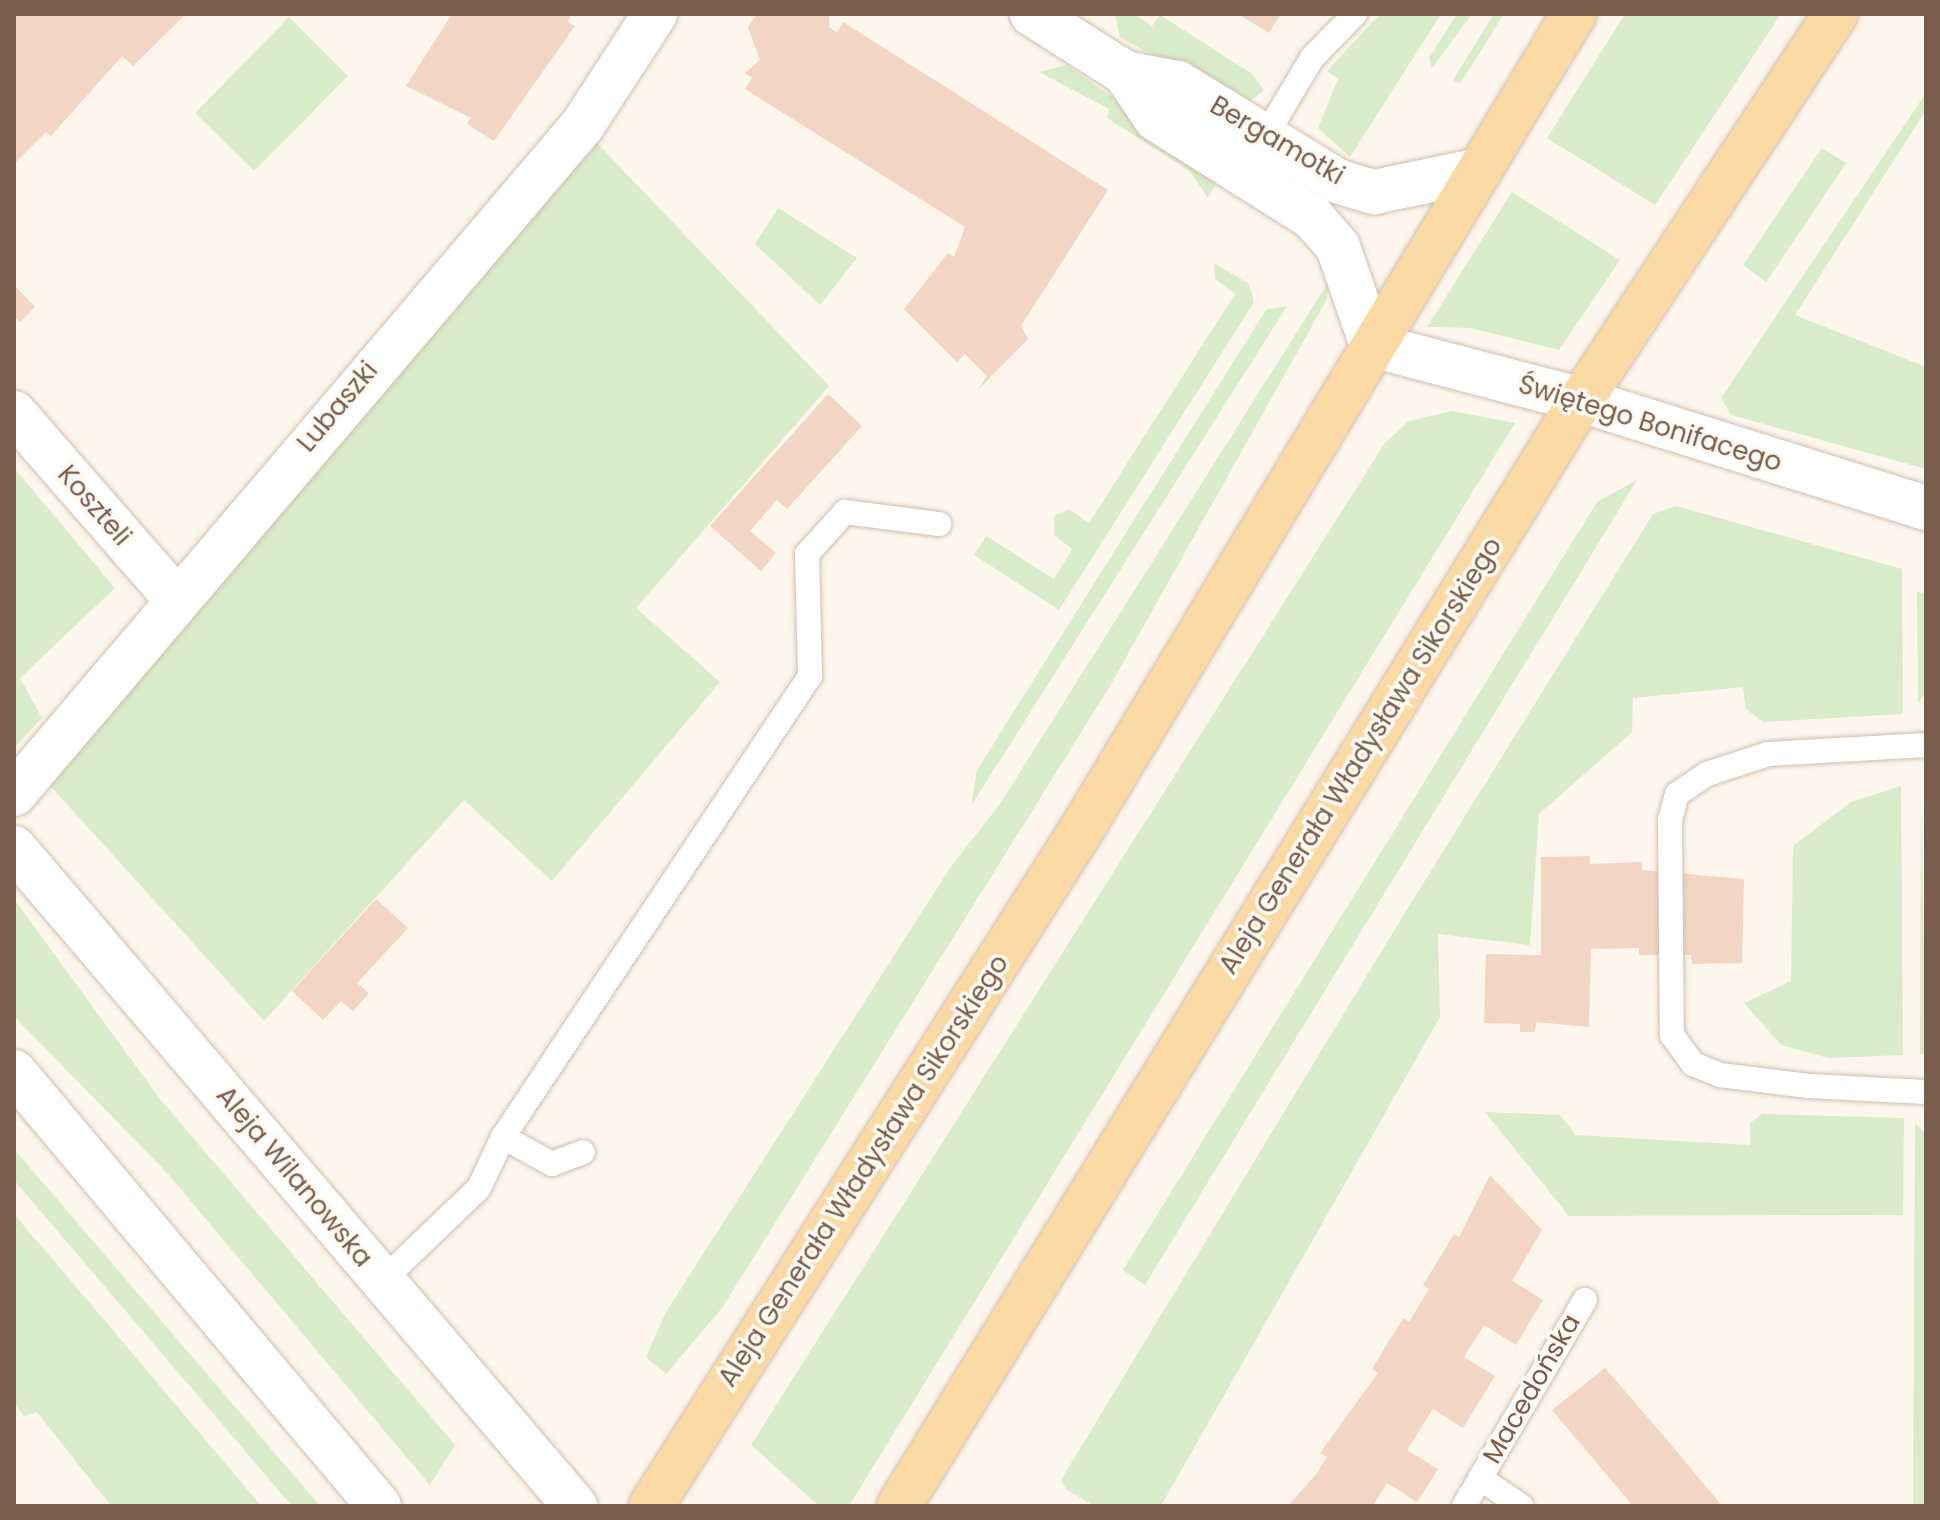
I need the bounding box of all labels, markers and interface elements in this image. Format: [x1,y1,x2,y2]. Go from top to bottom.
street label: Bergamotki [1204,90,1350,192]
street label: Lubaszki [291,356,385,458]
street label: Świętego Bonifacego [1515,369,1785,479]
street label: Koszteli [51,460,137,552]
street label: Aleja Generała Władysława Sikorskiego [1213,532,1509,980]
street label: Aleja Generała Władysława Sikorskiego [712,949,1016,1393]
street label: Aleja Wilanowska [209,1080,379,1274]
street label: Macedońska [1477,1309,1587,1469]

